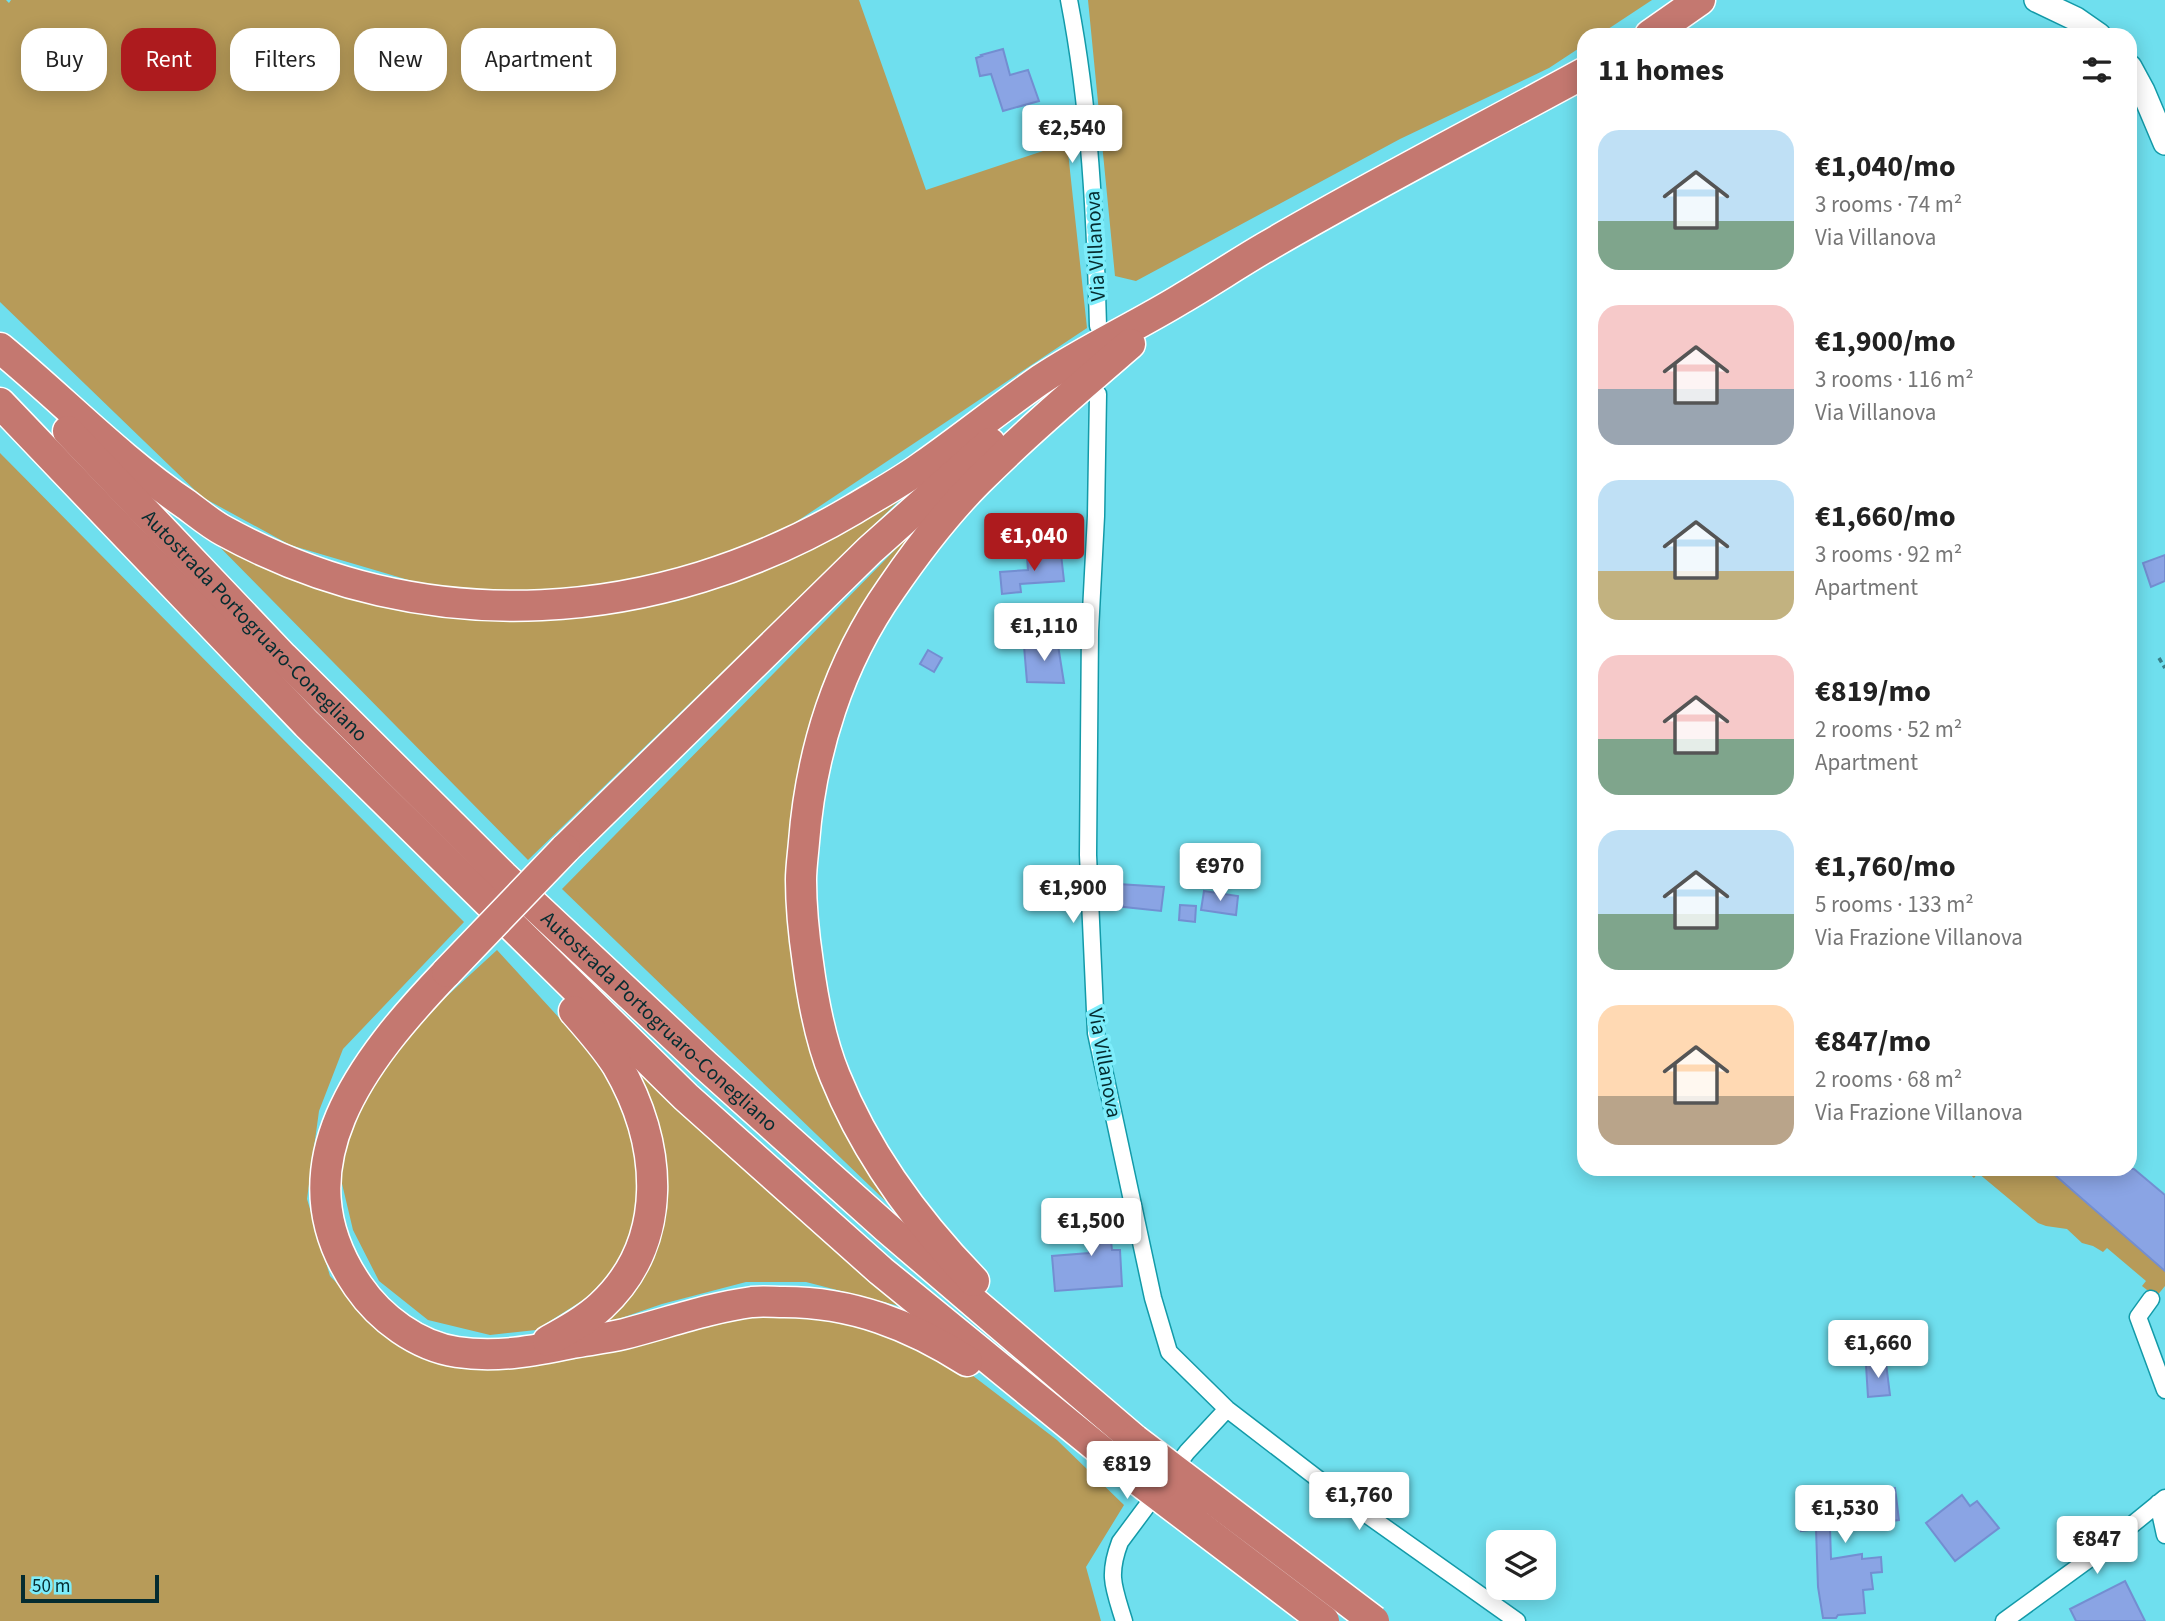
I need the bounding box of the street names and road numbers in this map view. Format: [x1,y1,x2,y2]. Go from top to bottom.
street label: Via Villanova [1077,190,1113,302]
street label: Autostrada Portogruaro-Conegliano [135,503,375,749]
street label: Autostrada Portogruaro-Conegliano [534,904,785,1139]
street label: Via Villanova [1081,1006,1129,1120]

